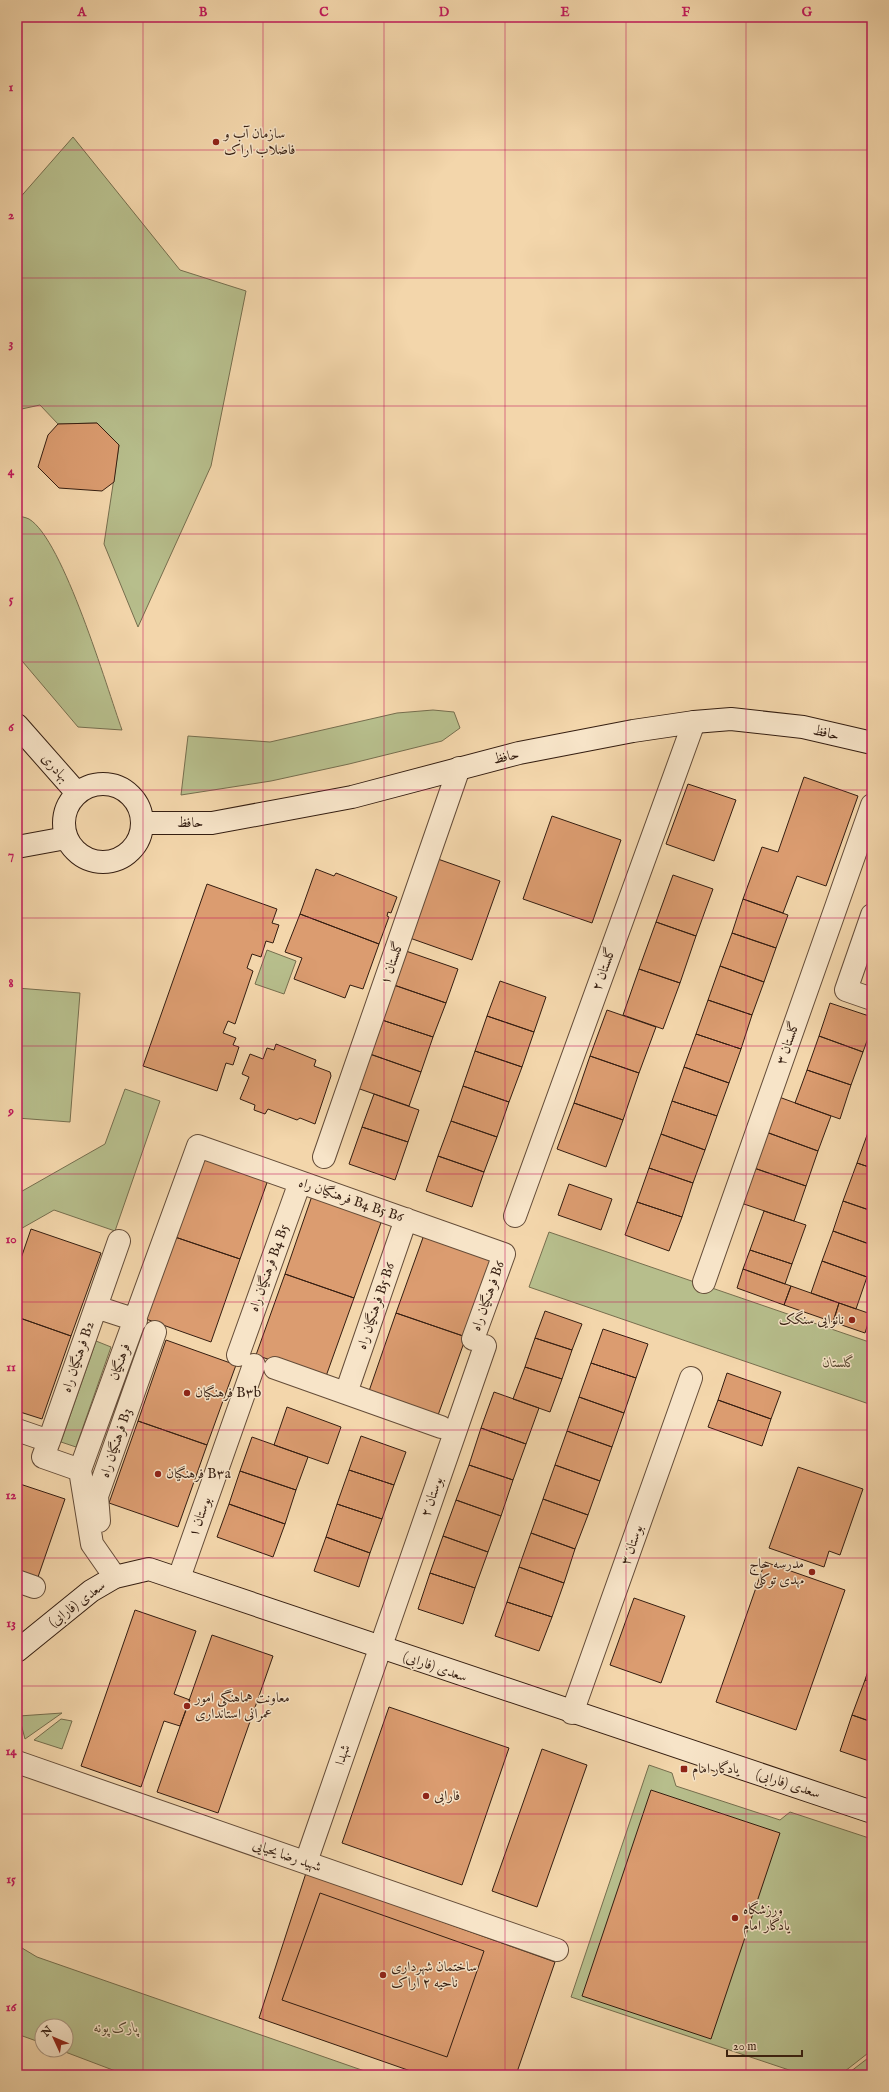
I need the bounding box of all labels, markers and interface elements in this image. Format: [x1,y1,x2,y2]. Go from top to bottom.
text: A [77,4,88,21]
text: B [199,4,208,21]
text: C [319,4,329,21]
text: D [439,4,450,21]
text: E [560,4,570,21]
text: F [682,4,691,21]
text: G [802,4,813,21]
text: 1 [9,79,14,96]
place label: سازمان آب و فاضلاب اراک [222,125,295,159]
marker: سازمان آب و فاضلاب اراک [211,137,221,147]
text: 2 [8,207,14,224]
text: 3 [9,335,14,352]
text: 4 [8,463,15,480]
text: 5 [9,591,14,608]
text: 6 [8,719,14,736]
street label: حافظ [811,721,841,745]
street label: حافظ [491,745,521,769]
street label: بهادری [37,750,73,786]
street label: حافظ [177,814,203,832]
text: 7 [8,847,14,864]
street label: گلستان ۱ [376,939,408,987]
street label: گلستان ۲ [588,945,620,993]
text: 8 [8,975,14,992]
street label: گلستان ۳ [772,1019,804,1067]
text: 9 [7,1103,14,1120]
street label: فرهنگیان راه B4 B5 B6 [296,1174,407,1227]
street label: فرهنگیان راه B4 B5 [245,1222,293,1314]
text: 10 [5,1231,17,1248]
street label: فرهنگیان راه B6 [467,1257,509,1333]
street label: فرهنگیان راه B5 B6 [353,1259,400,1352]
place label: نانوایی سنگک [779,1310,844,1329]
marker: نانوایی سنگک [847,1315,857,1325]
street label: فرهنگیان راه B2 [57,1319,99,1395]
street label: فرهنگیان [105,1341,135,1383]
park label: گلستان [822,1354,856,1372]
text: 11 [6,1359,16,1376]
place label: فرهنگیان B۳b [195,1384,261,1402]
marker: فرهنگیان B۳b [182,1388,192,1398]
street label: فرهنگیان راه B3 [96,1406,136,1480]
place label: فرهنگیان B۳a [166,1465,232,1483]
marker: فرهنگیان B۳a [153,1469,163,1479]
street label: بوستان ۲ [417,1474,447,1519]
text: 12 [6,1487,16,1504]
street label: بوستان ۱ [184,1494,216,1540]
street label: بوستان ۳ [617,1522,647,1567]
place label: مدرسه حاج مهدی توکلی [749,1555,804,1589]
marker: مدرسه حاج مهدی توکلی [807,1567,817,1577]
street label: سعدی (فارابی) [45,1577,109,1631]
text: 13 [6,1615,16,1632]
street label: سعدی (فارابی) [400,1648,470,1686]
place label: معاونت هماهنگی امور عمرانی استانداری [193,1689,290,1723]
marker: معاونت هماهنگی امور عمرانی استانداری [182,1701,192,1711]
street label: شهدا [331,1742,355,1768]
text: 14 [5,1743,17,1760]
place label: یادگار امام [692,1760,740,1781]
marker: یادگار امام [679,1764,689,1774]
street label: سعدی (فارابی) [753,1765,823,1803]
place label: فارابی [434,1787,460,1805]
marker: فارابی [421,1791,431,1801]
street label: شهید رضا یحیایی [250,1836,324,1876]
text: 15 [6,1871,16,1888]
place label: ورزشگاه یادگار امام [743,1900,791,1938]
marker: ورزشگاه یادگار امام [730,1913,740,1923]
place label: ساختمان شهرداری ناحیه ۲ اراک [391,1958,477,1992]
marker: ساختمان شهرداری ناحیه ۲ اراک [378,1970,388,1980]
text: 16 [6,1999,17,2016]
north arrow [34,2018,74,2058]
park label: پارک پونه [94,2019,140,2038]
text: N [38,2023,56,2041]
scale bar [727,2032,802,2058]
text: 20 m [733,2039,756,2054]

